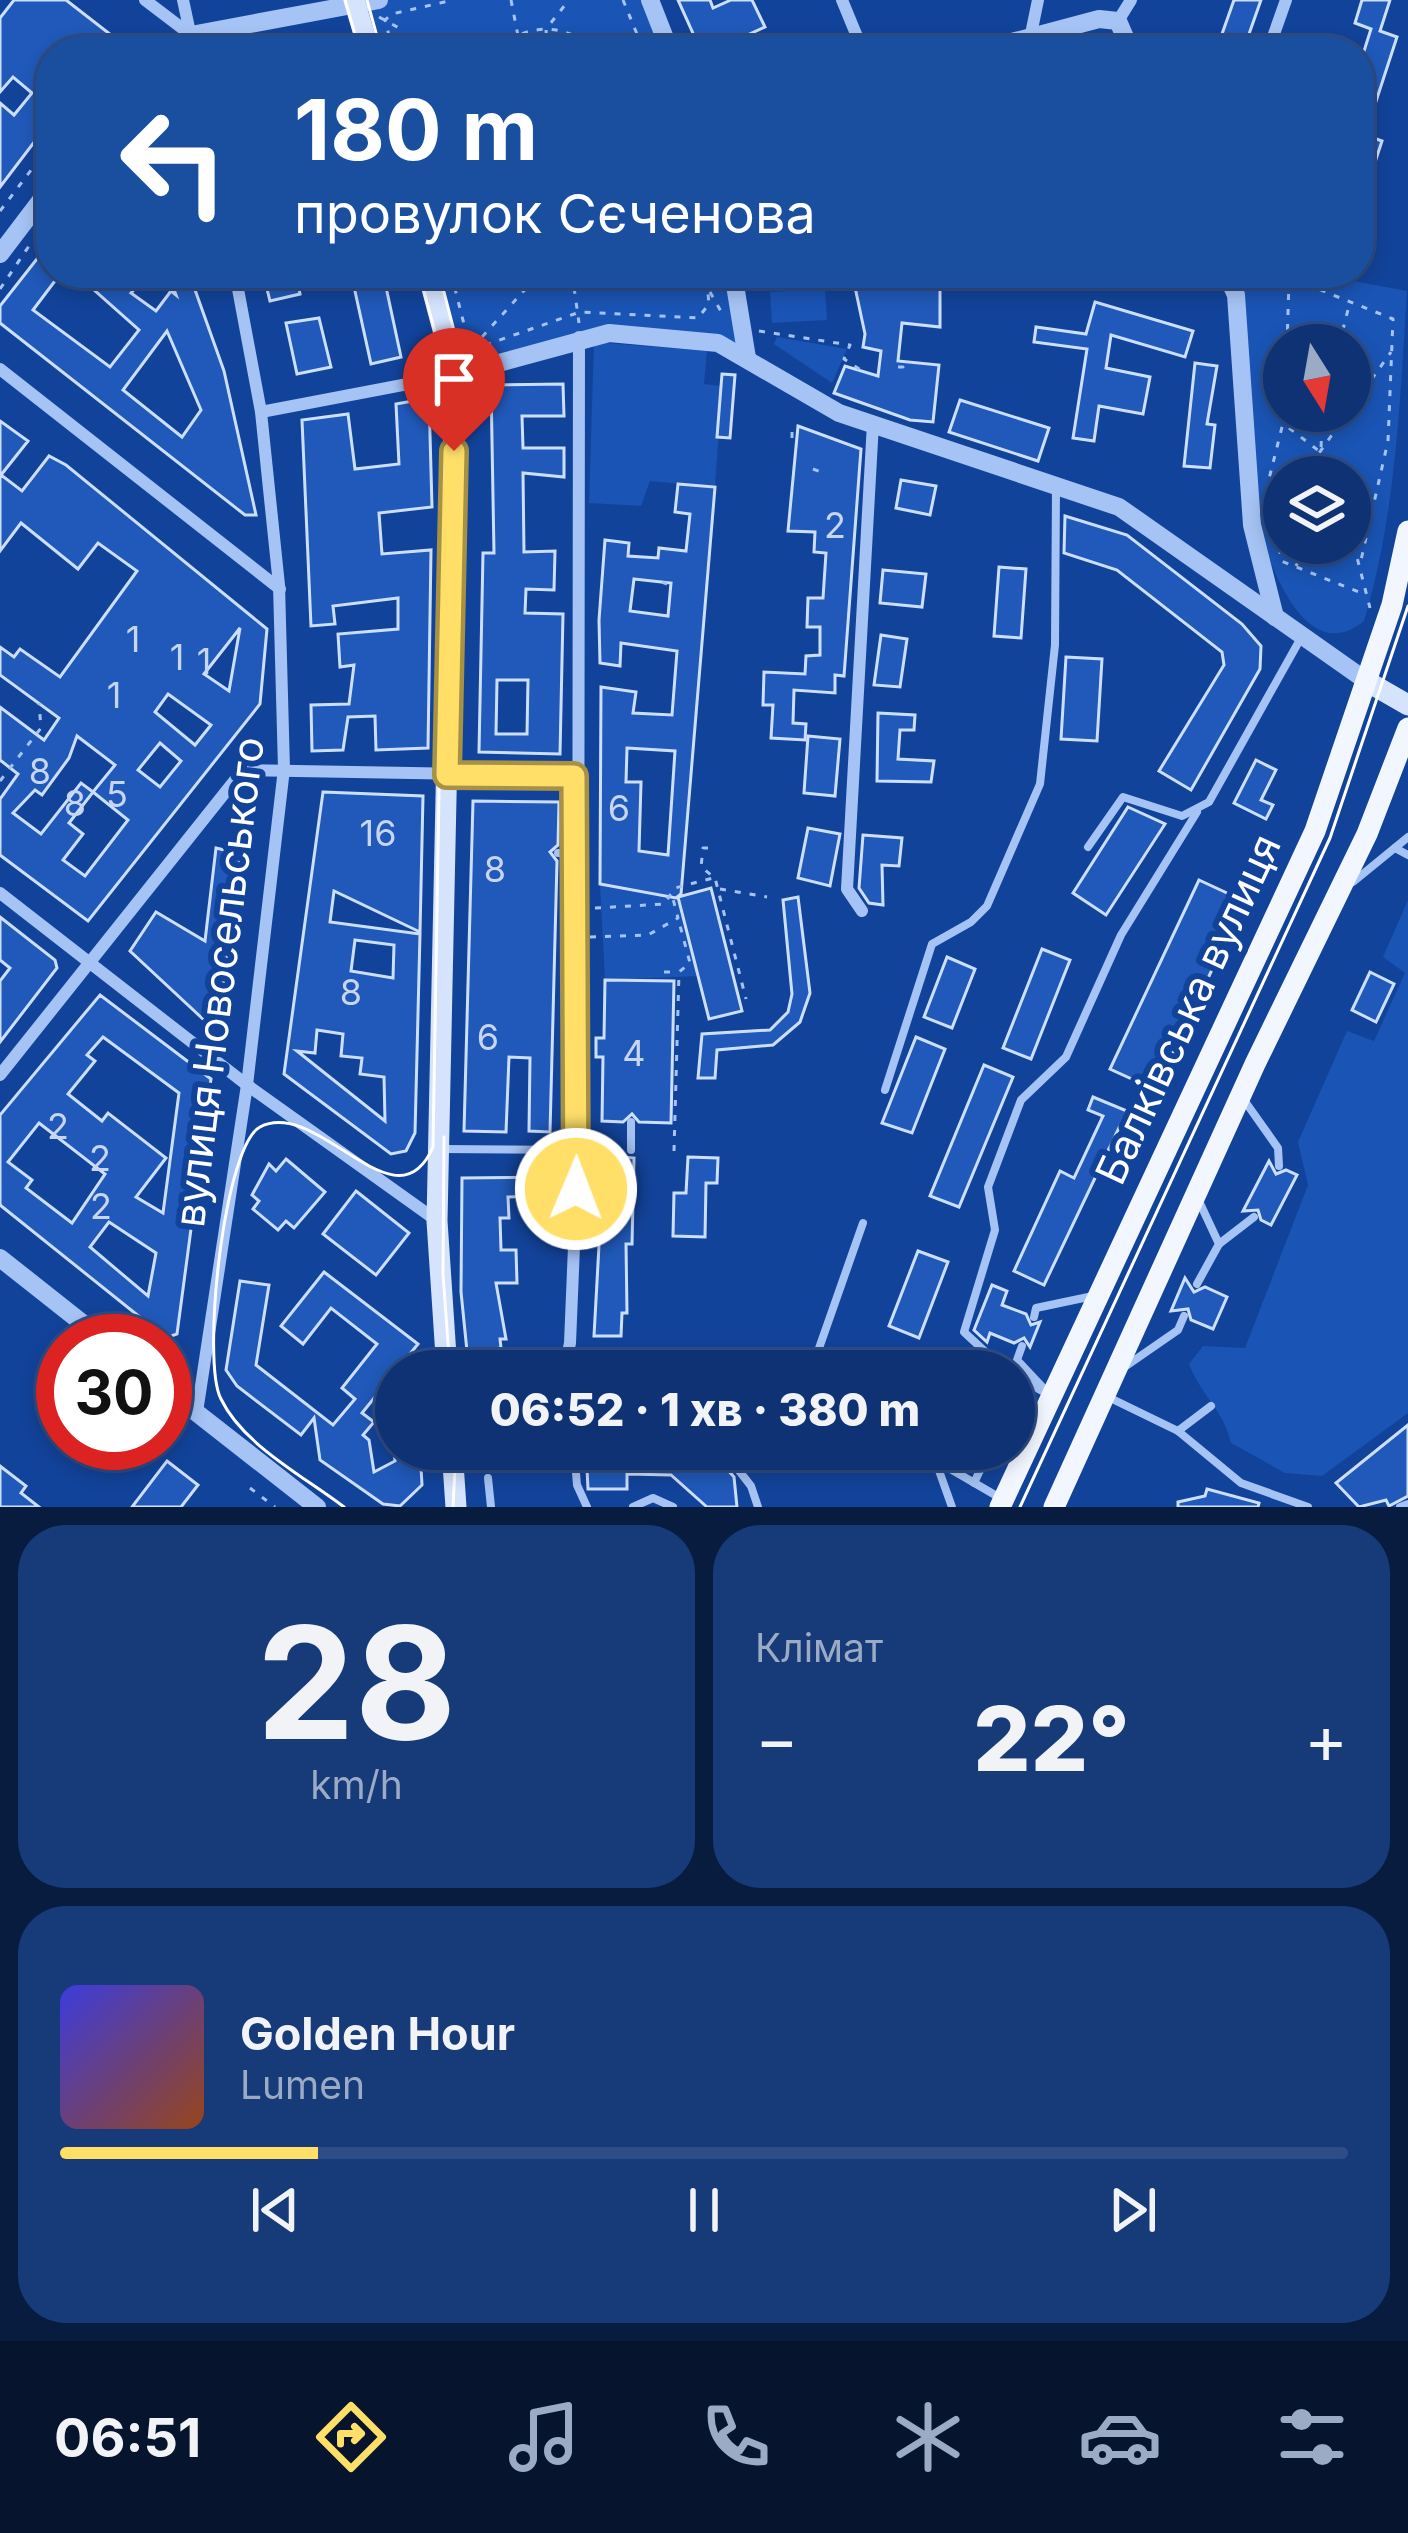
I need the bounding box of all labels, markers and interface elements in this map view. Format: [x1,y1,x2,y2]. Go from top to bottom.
text: 180 m [294,79,538,180]
icon: left [96,84,252,240]
text: провулок Сєченова [294,181,816,246]
north arrow [1263,324,1371,432]
map controls [1263,324,1371,564]
pin [403,328,505,451]
icon: arrive [421,346,487,412]
button: layers [1263,456,1371,564]
house number: 2 [824,503,846,547]
house number: 1 [126,617,140,661]
house number: 1 [170,635,184,679]
house number: 1 [197,639,211,683]
house number: 1 [107,673,121,717]
street label: вулиця Новосельського [163,734,274,1230]
house number: 8 [29,749,51,793]
house number: 5 [106,772,128,816]
house number: 8 [64,781,86,825]
house number: 6 [608,786,630,830]
house number: 16 [360,811,396,855]
street label: Балківська вулиця [1084,826,1291,1192]
house number: 8 [484,847,506,891]
house number: 8 [340,970,362,1014]
house number: 6 [477,1015,499,1059]
house number: 4 [622,1031,646,1075]
house number: 2 [47,1104,69,1148]
position arrow [513,1126,639,1252]
house number: 2 [89,1136,111,1180]
house number: 2 [90,1184,112,1228]
speed limit sign: 30 [36,1314,192,1470]
text: 06:52 · 1 хв · 380 m [490,1382,920,1437]
text: 28 [257,1588,456,1777]
text: Клімат [755,1624,883,1671]
text: 22° [973,1684,1130,1793]
text: − [755,1699,799,1779]
text: + [1304,1699,1348,1779]
text: km/h [310,1761,403,1808]
text: Golden Hour [240,2006,515,2061]
text: Lumen [240,2061,365,2108]
icon: previous [242,2177,308,2243]
icon: pause [671,2177,737,2243]
icon: next [1100,2177,1166,2243]
icon: directions [309,2395,393,2479]
icon: music [502,2395,586,2479]
icon: phone [694,2395,778,2479]
icon: climate [886,2395,970,2479]
icon: car [1078,2395,1162,2479]
icon: filters [1270,2395,1354,2479]
text: 06:51 [54,2405,201,2470]

